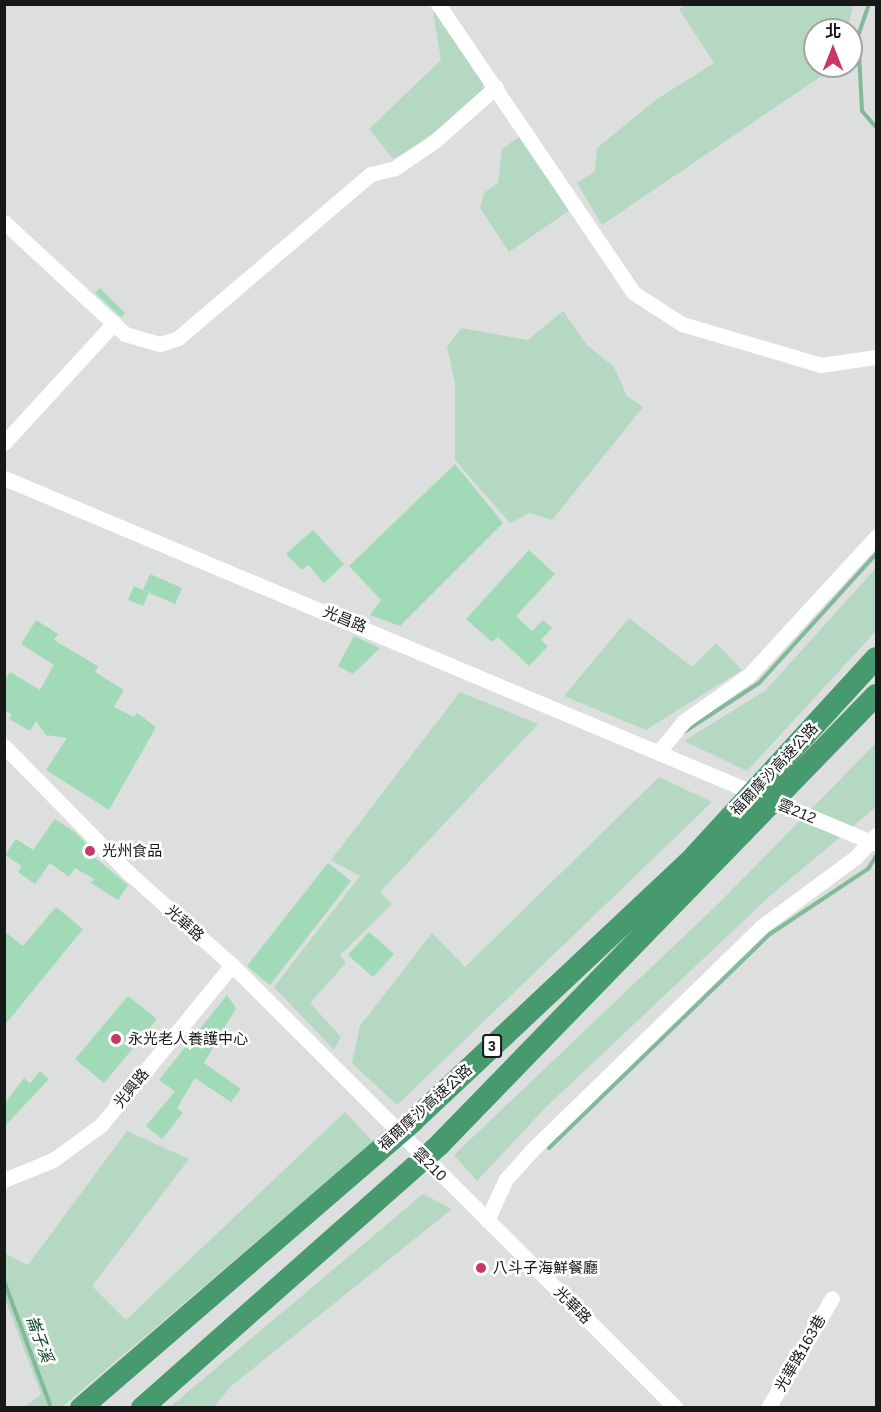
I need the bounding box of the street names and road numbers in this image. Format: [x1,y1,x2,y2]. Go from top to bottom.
street label: 光昌路 [321,602,369,636]
street label: 福爾摩沙高速公路 [726,719,822,819]
street label: 雲212 [775,795,819,827]
street label: 光華路 [162,901,208,945]
road number: 3 [482,1035,502,1057]
street label: 福爾摩沙高速公路 [374,1060,476,1154]
street label: 光興路 [110,1065,152,1111]
street label: 雲210 [409,1143,451,1185]
street label: 光華路 [551,1283,595,1327]
street label: 光華路163巷 [771,1312,829,1394]

